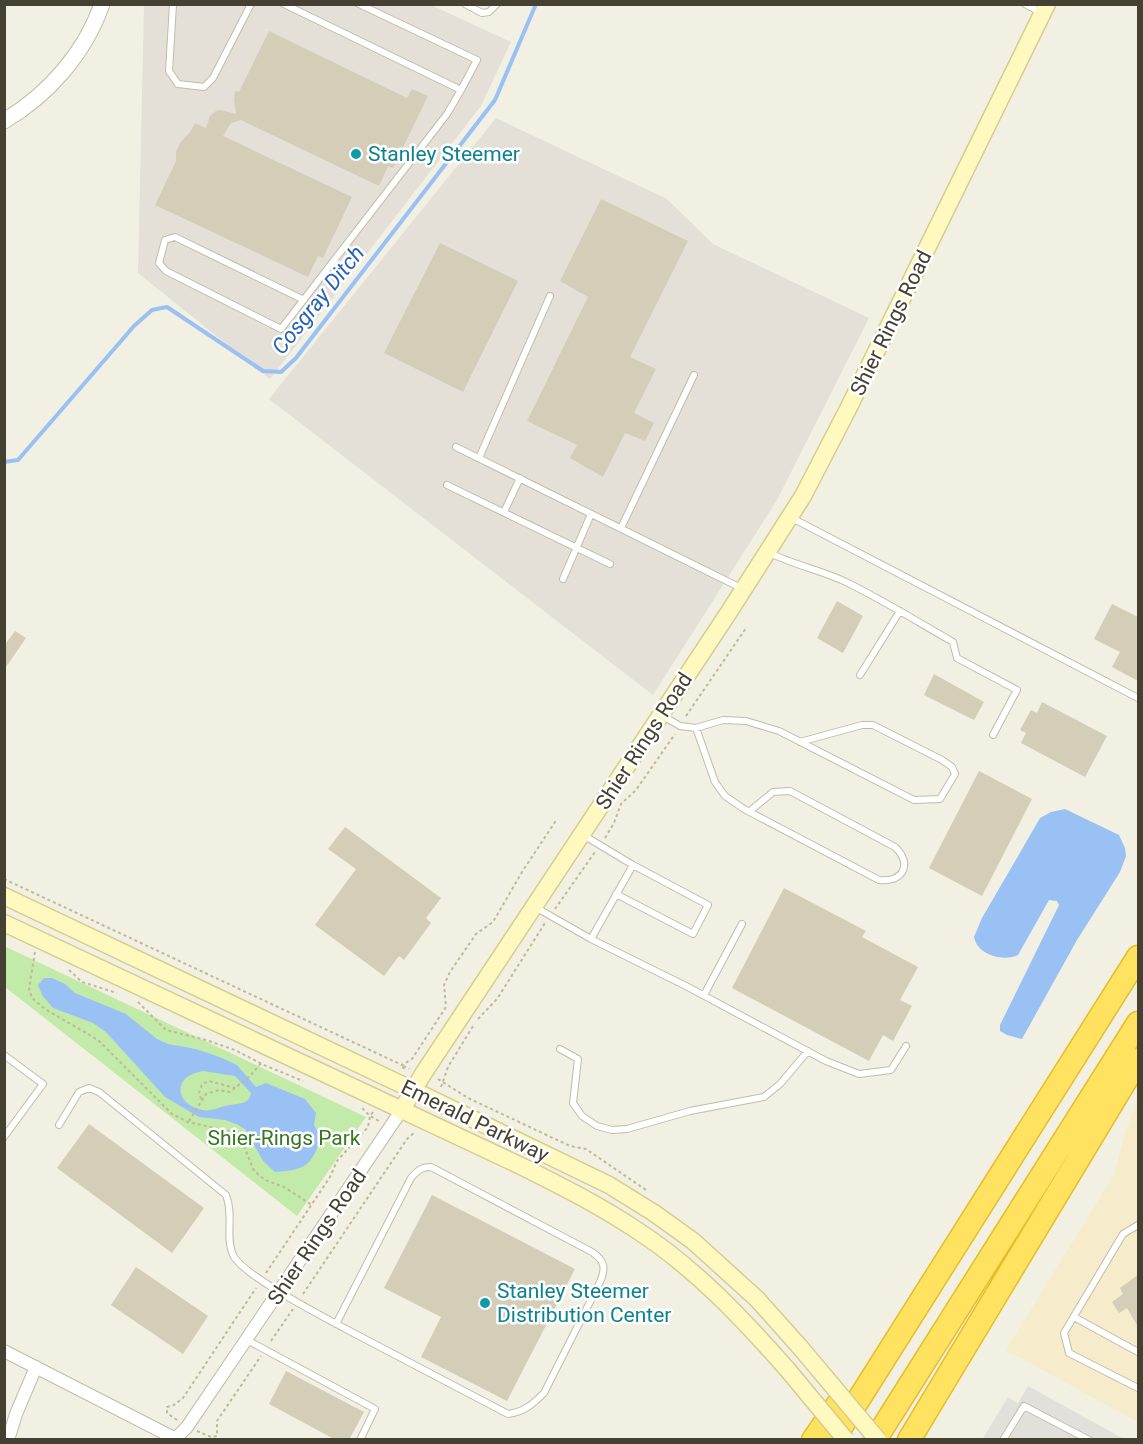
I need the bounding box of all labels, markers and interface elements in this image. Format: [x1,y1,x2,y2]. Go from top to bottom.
place label: Stanley Steemer [368,142,520,166]
marker: Stanley Steemer [349,147,363,161]
water label: Cosgray Ditch [267,241,369,359]
street label: Shier Rings Road [846,247,936,399]
street label: Shier Rings Road [591,668,697,814]
street label: Emerald Parkway [397,1075,553,1167]
park label: Shier-Rings Park [208,1126,361,1150]
street label: Shier Rings Road [263,1165,371,1309]
place label: Stanley Steemer Distribution Center [497,1279,671,1327]
marker: Stanley Steemer Distribution Center [478,1296,492,1310]

